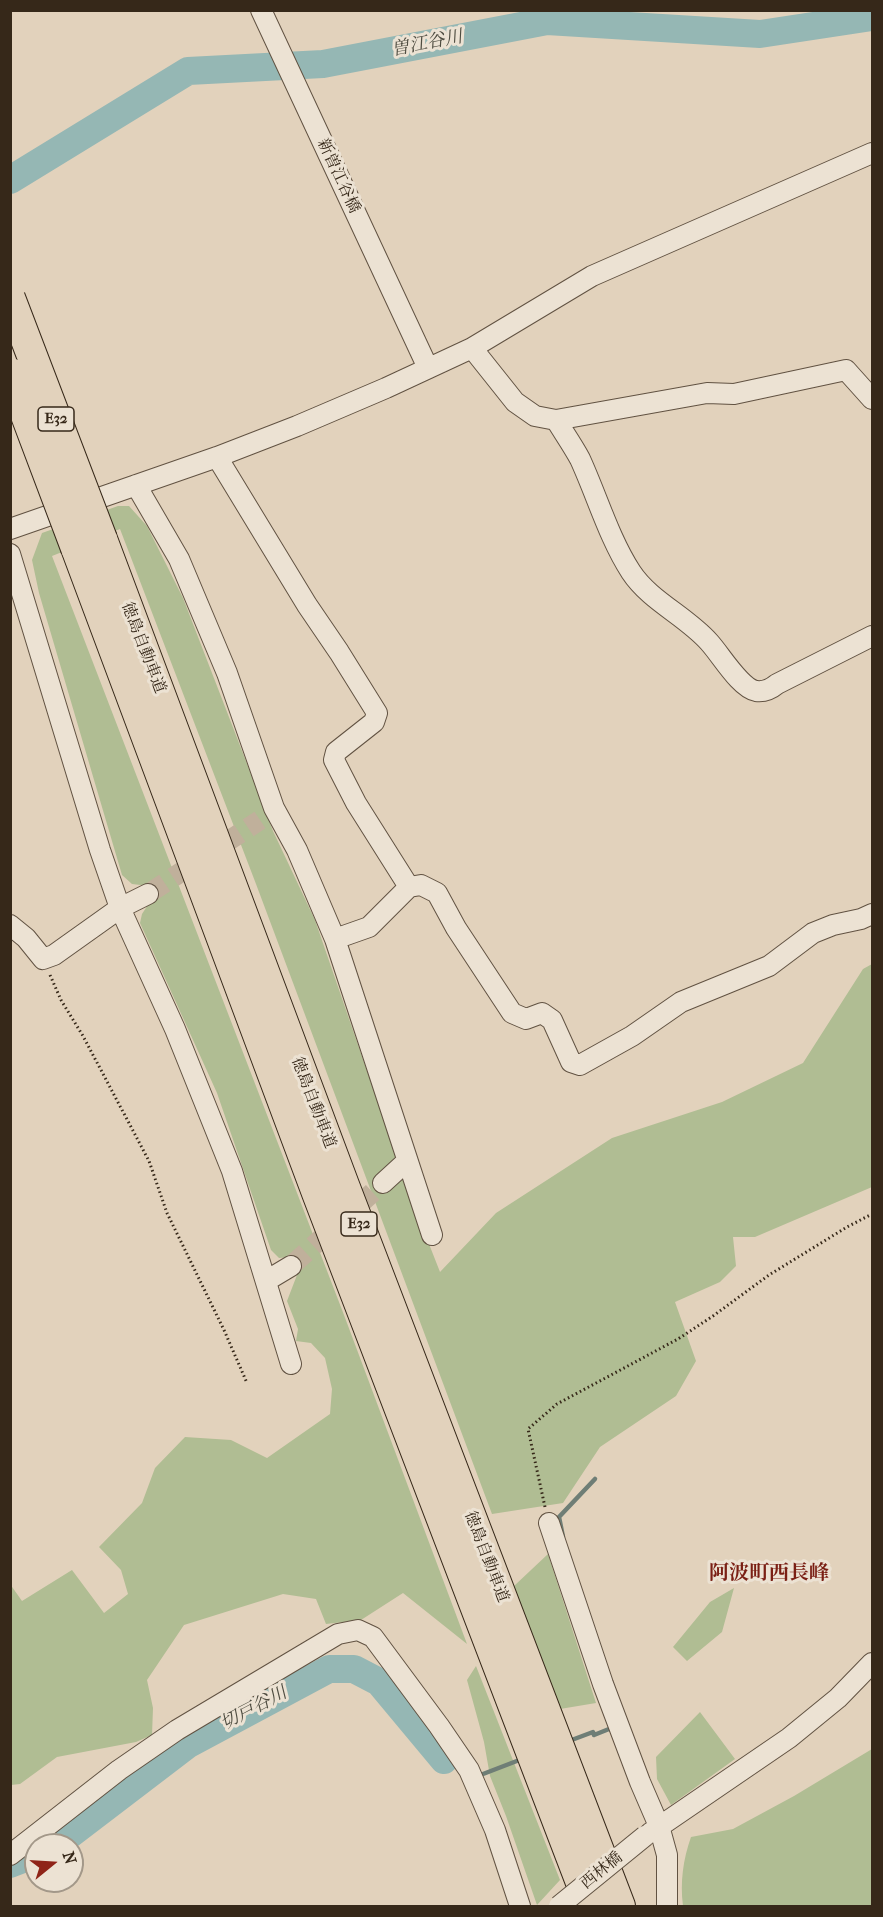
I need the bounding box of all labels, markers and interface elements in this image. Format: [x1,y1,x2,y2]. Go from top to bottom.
water label: 曽江谷川 [390,27,464,61]
street label: 新曽江谷橋 [312,136,364,216]
road number: E32 [38,407,74,431]
street label: 徳島自動車道 [117,600,169,696]
street label: 徳島自動車道 [287,1055,339,1151]
road number: E32 [341,1212,377,1236]
street label: 徳島自動車道 [460,1509,512,1605]
district label: 阿波町西長峰 [709,1562,829,1586]
water label: 切戸谷川 [217,1683,291,1735]
north arrow [24,1833,84,1893]
street label: 西林橋 [577,1848,627,1894]
text: N [59,1849,81,1867]

